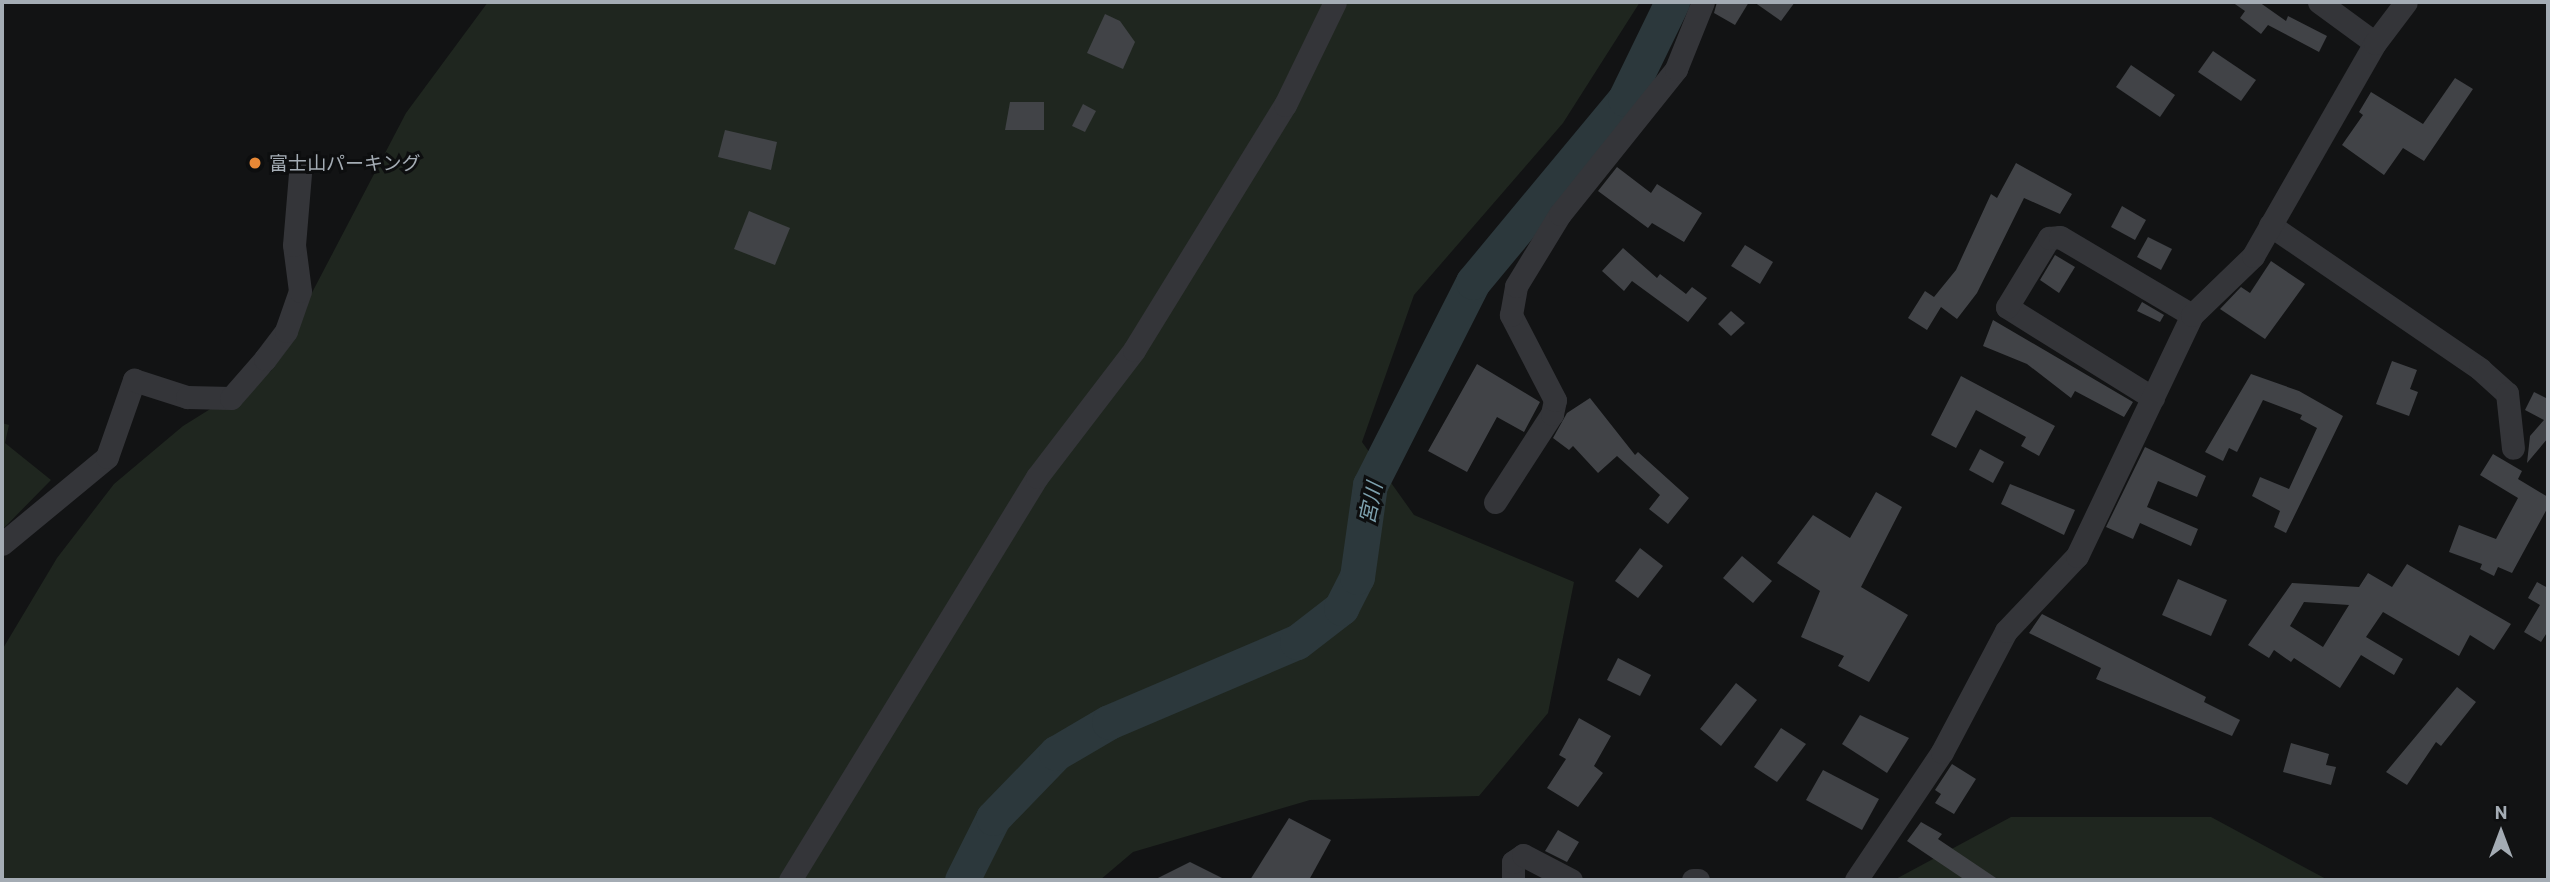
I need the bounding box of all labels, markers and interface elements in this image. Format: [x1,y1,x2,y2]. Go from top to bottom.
place label: 富士山パーキング [269,152,421,174]
marker: 富士山パーキング [247,155,263,171]
water label: 宮川 [1353,480,1387,526]
north arrow [2466,798,2536,868]
text: N [2495,800,2507,823]

